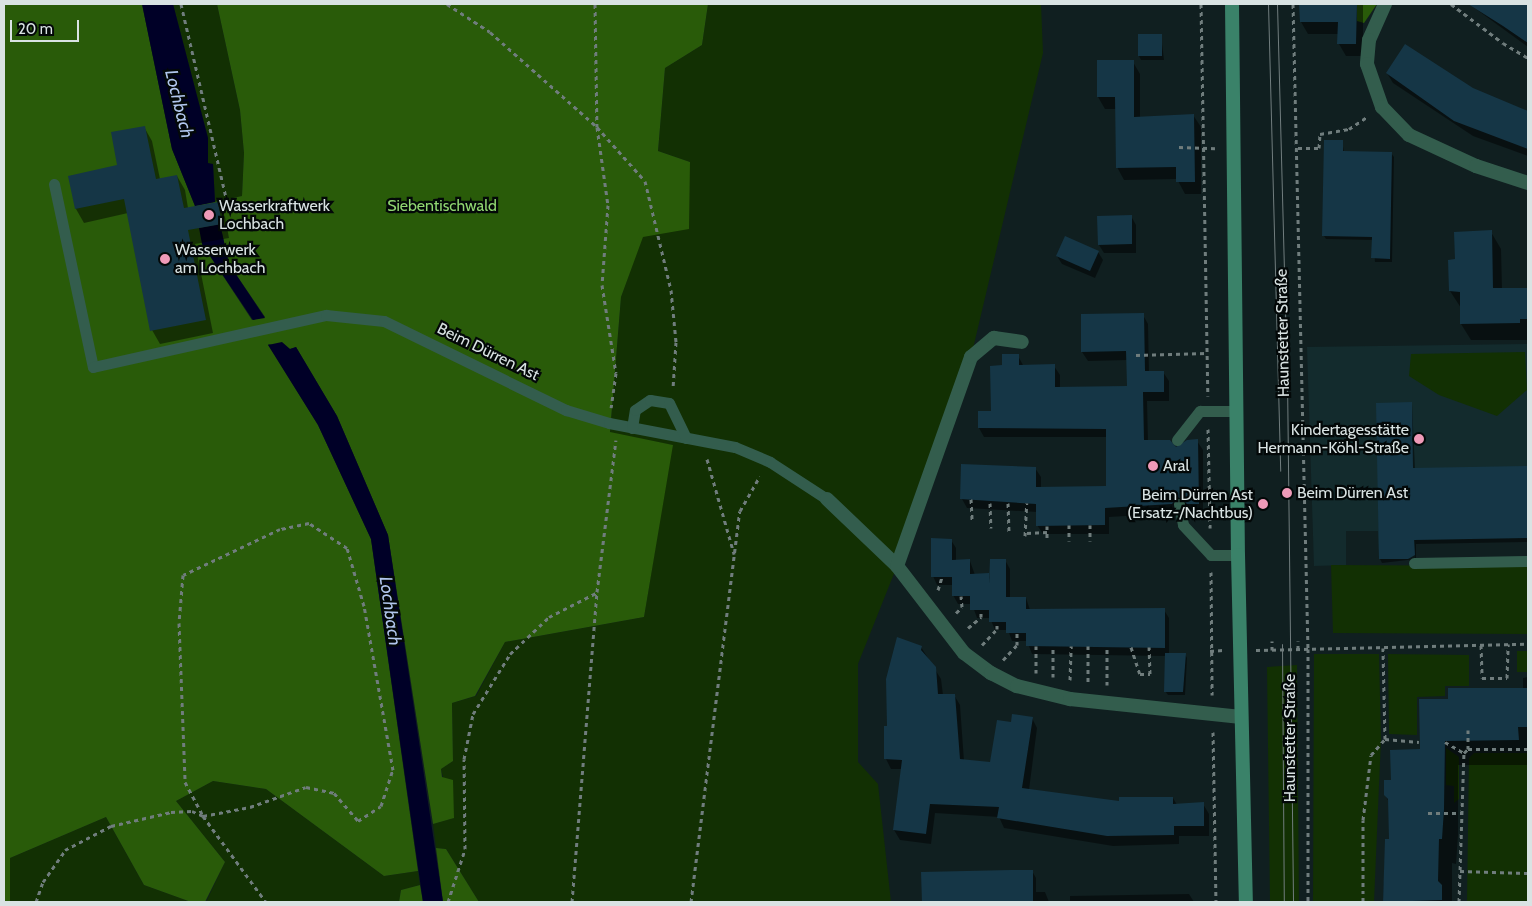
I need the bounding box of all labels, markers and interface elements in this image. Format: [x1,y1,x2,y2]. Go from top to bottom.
scale bar [12,10,81,42]
text: 20 m [18,20,53,38]
water label: Lochbach [160,68,198,140]
place label: Wasserkraftwerk Lochbach [219,196,330,234]
park label: Siebentischwald [387,196,497,216]
marker: Wasserkraftwerk Lochbach [203,209,215,221]
place label: Wasserwerk am Lochbach [175,240,265,278]
marker: Wasserwerk am Lochbach [159,253,171,265]
street label: Haunstetter Straße [1272,269,1294,397]
street label: Beim Dürren Ast [434,319,542,385]
place label: Kindertagesstätte Hermann-Köhl-Straße [1257,420,1409,458]
marker: Kindertagesstätte Hermann-Köhl-Straße [1413,433,1425,445]
place label: Aral [1163,456,1189,476]
marker: Aral [1147,460,1159,472]
place label: Beim Dürren Ast [1297,483,1408,503]
place label: Beim Dürren Ast (Ersatz-/Nachtbus) [1127,485,1253,523]
marker: Beim Dürren Ast [1281,487,1293,499]
marker: Beim Dürren Ast (Ersatz-/Nachtbus) [1257,498,1269,510]
water label: Lochbach [374,575,406,647]
street label: Haunstetter Straße [1280,674,1300,802]

